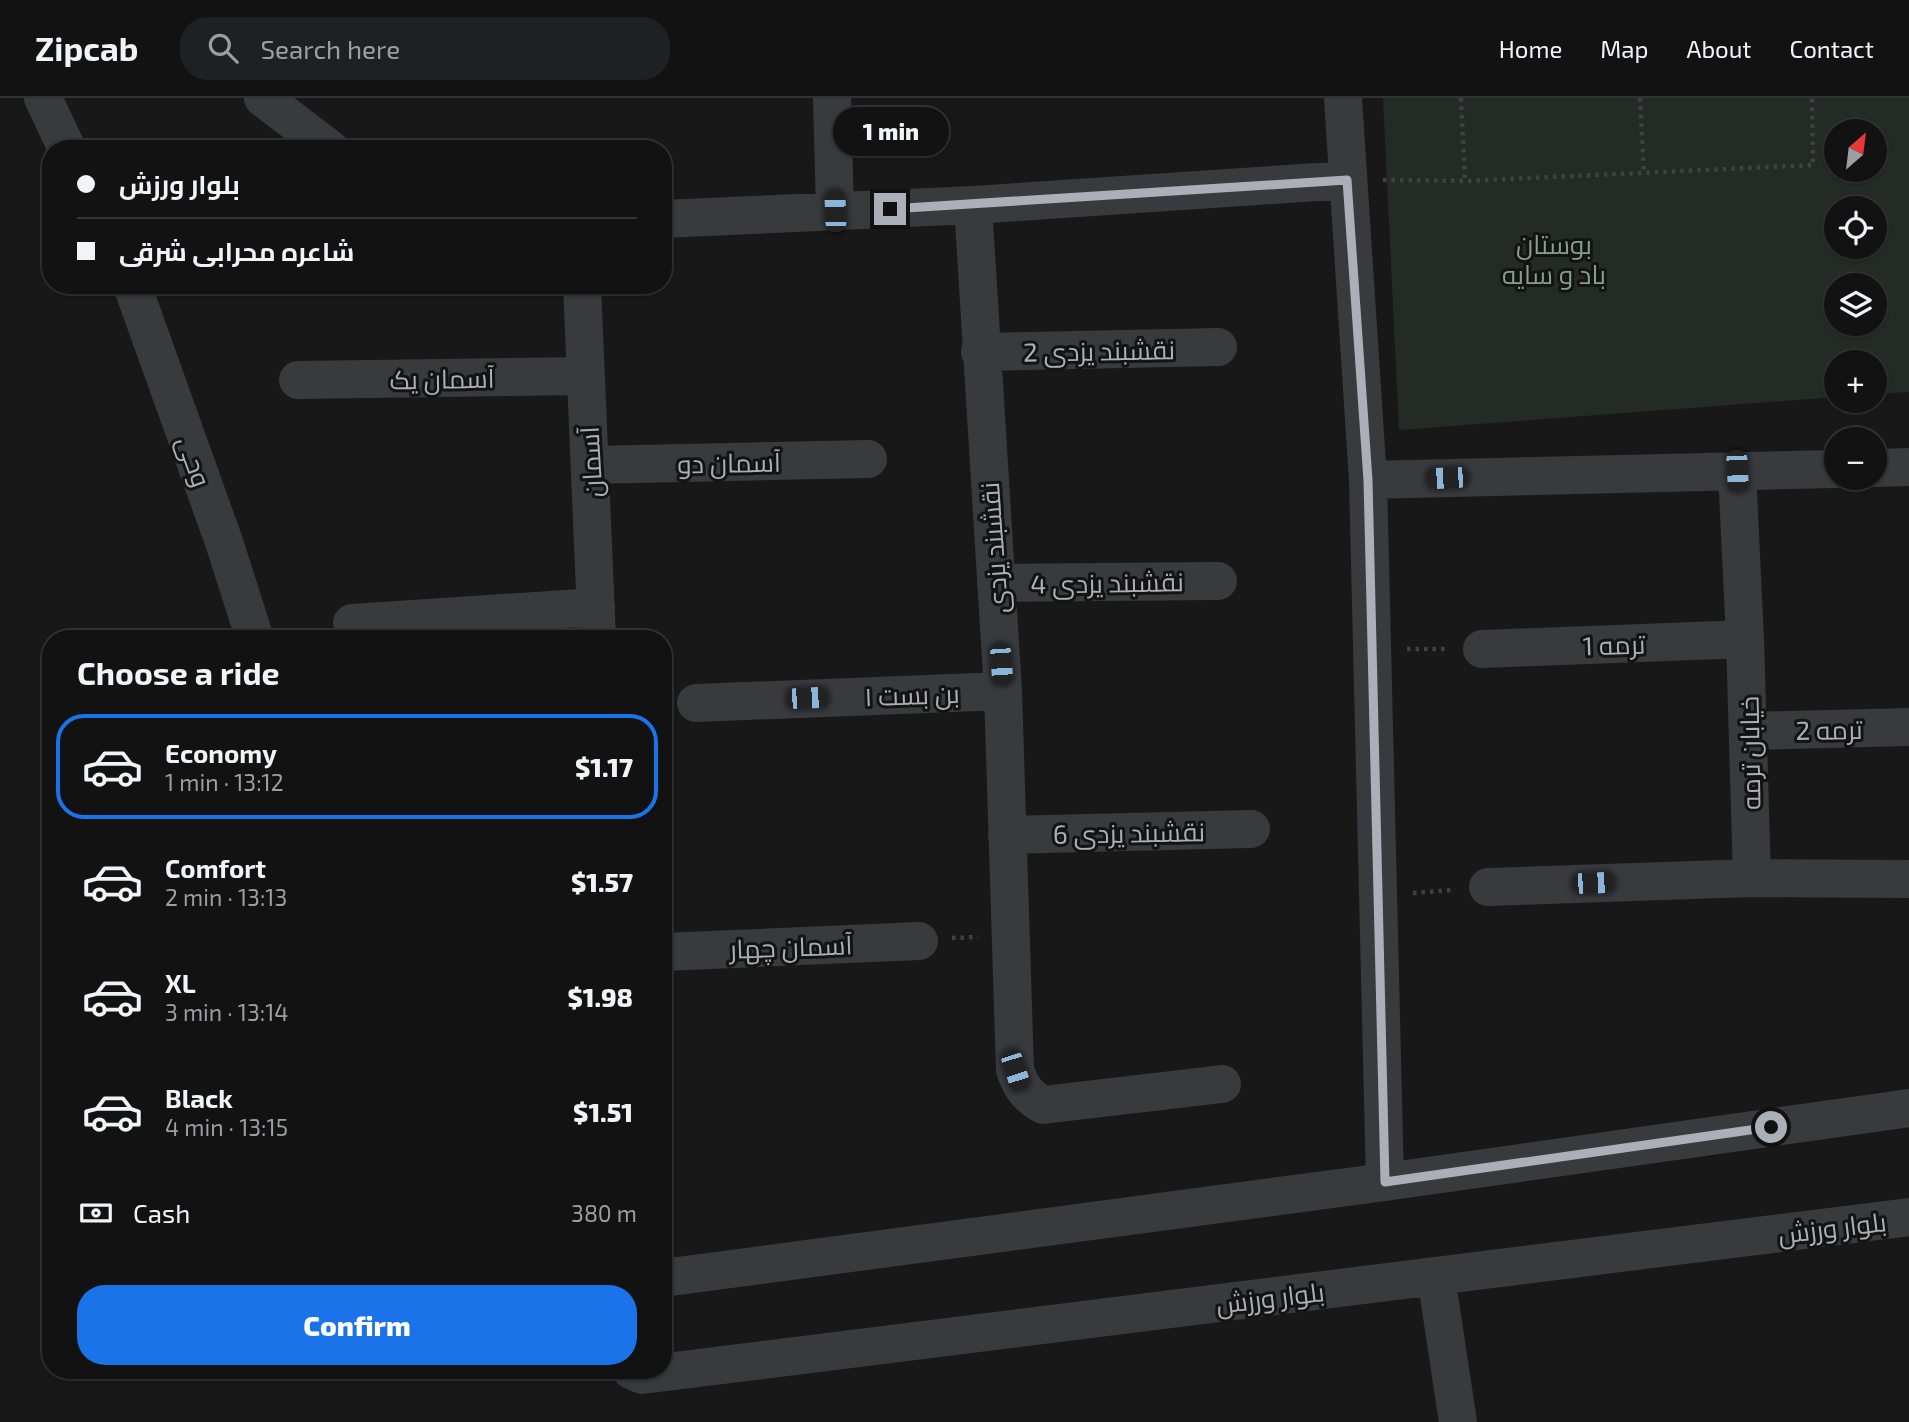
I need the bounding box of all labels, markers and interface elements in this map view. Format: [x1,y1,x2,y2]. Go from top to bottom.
search box [180,17,670,80]
text: Zipcab [35,28,138,68]
icon: search [204,29,242,67]
text: Search here [260,33,400,64]
text: Home [1499,34,1562,63]
text: Map [1600,34,1648,63]
text: About [1686,34,1752,63]
text: Contact [1790,34,1874,63]
callout: 1 min [832,108,948,156]
text: 1 min [863,117,919,145]
north arrow [1824,119,1886,182]
map controls [1824,119,1887,490]
text: بلوار ورزش [119,168,240,199]
car [824,190,847,232]
route end [874,193,906,225]
button: locate [1824,196,1887,259]
park label: بوستان باد و سایه [1502,228,1606,290]
text: شاعره محرابی شرقی [119,235,354,266]
button: layers [1824,273,1887,336]
street label: نقشبند یزدی 2 [1023,333,1175,368]
button: + [1824,350,1887,413]
street label: آسمان یک [389,362,495,395]
street label: آسمان [573,426,608,498]
button: − [1824,427,1887,490]
street label: وحی [170,431,218,491]
street label: آسمان دو [677,446,781,479]
car [1726,449,1749,493]
car [1426,467,1469,489]
street label: نقشبند یزدی [973,481,1014,615]
street label: نقشبند یزدی 4 [1030,565,1184,600]
street label: ترمه 1 [1582,627,1646,662]
car [990,642,1013,686]
text: Choose a ride [77,653,280,691]
street label: بن بست ۱ [864,677,960,713]
car [786,687,829,709]
street label: خیابان ترمه [1733,696,1766,810]
street label: ترمه 2 [1795,713,1863,746]
icon: car [81,735,144,798]
text: Economy [165,737,277,768]
text: $1.17 [575,751,633,782]
text: 1 min · 13:12 [165,768,284,796]
street label: نقشبند یزدی 6 [1053,815,1205,850]
icon: car [81,850,144,913]
text: Comfort [165,852,266,883]
text: $1.57 [571,866,633,897]
car [1572,872,1615,894]
text: 2 min · 13:13 [165,883,287,911]
street label: آسمان چهار [727,928,853,967]
icon: car [81,965,144,1028]
text: XL [165,967,196,998]
text: $1.98 [567,981,633,1012]
text: 3 min · 13:14 [165,998,289,1026]
car [999,1047,1032,1093]
icon: car [81,1080,144,1143]
text: Black [165,1082,233,1113]
text: $1.51 [573,1096,633,1127]
route start [1755,1111,1787,1143]
text: 4 min · 13:15 [165,1113,288,1141]
icon: cash [77,1194,115,1232]
text: Cash [133,1197,190,1228]
text: 380 m [571,1199,637,1227]
street label: بلوار ورزش [1776,1205,1888,1251]
street label: بلوار ورزش [1214,1275,1326,1321]
button: Confirm [77,1285,637,1365]

